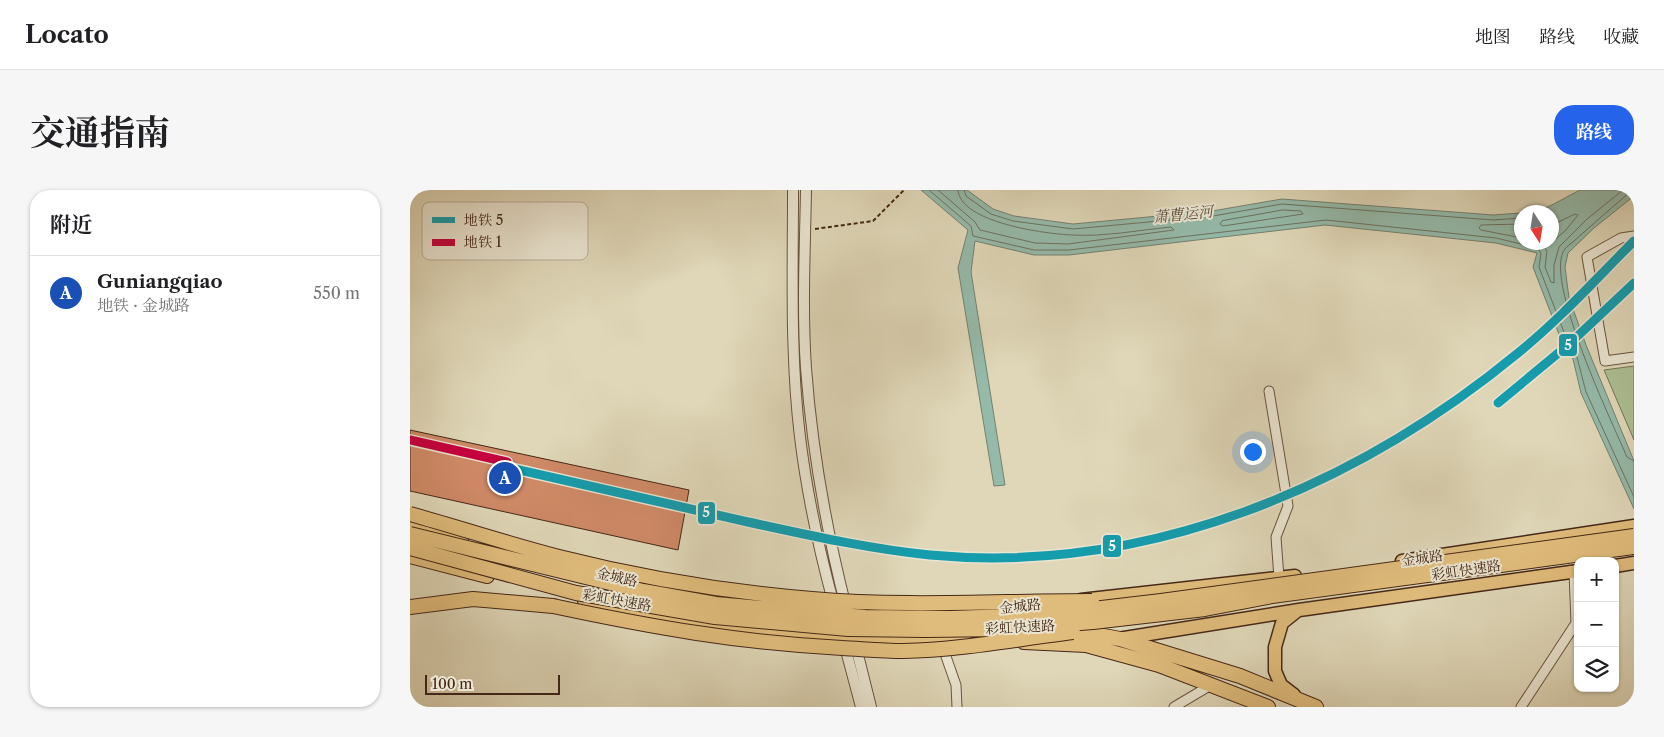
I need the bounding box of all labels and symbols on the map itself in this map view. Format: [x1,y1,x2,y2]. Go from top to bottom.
water label: 萧曹运河 [1152,201,1217,227]
legend [422,202,588,260]
north arrow [1514,205,1559,250]
text: 地铁 5 [464,211,503,229]
text: 地铁 1 [464,233,502,251]
line badge: 5 [1558,333,1578,357]
text: 5 [1564,336,1572,354]
your location [1240,439,1266,465]
pin: A [489,459,521,497]
line badge: 5 [697,501,716,525]
text: 5 [702,503,710,521]
line badge: 5 [1102,534,1122,558]
text: 5 [1108,537,1116,555]
street label: 金城路 [1400,546,1444,570]
street label: 彩虹快速路 [1430,556,1502,584]
street label: 金城路 [595,564,639,590]
street label: 彩虹快速路 [581,585,653,615]
street label: 金城路 [998,595,1042,617]
street label: 彩虹快速路 [985,616,1055,638]
scale bar [425,672,560,695]

